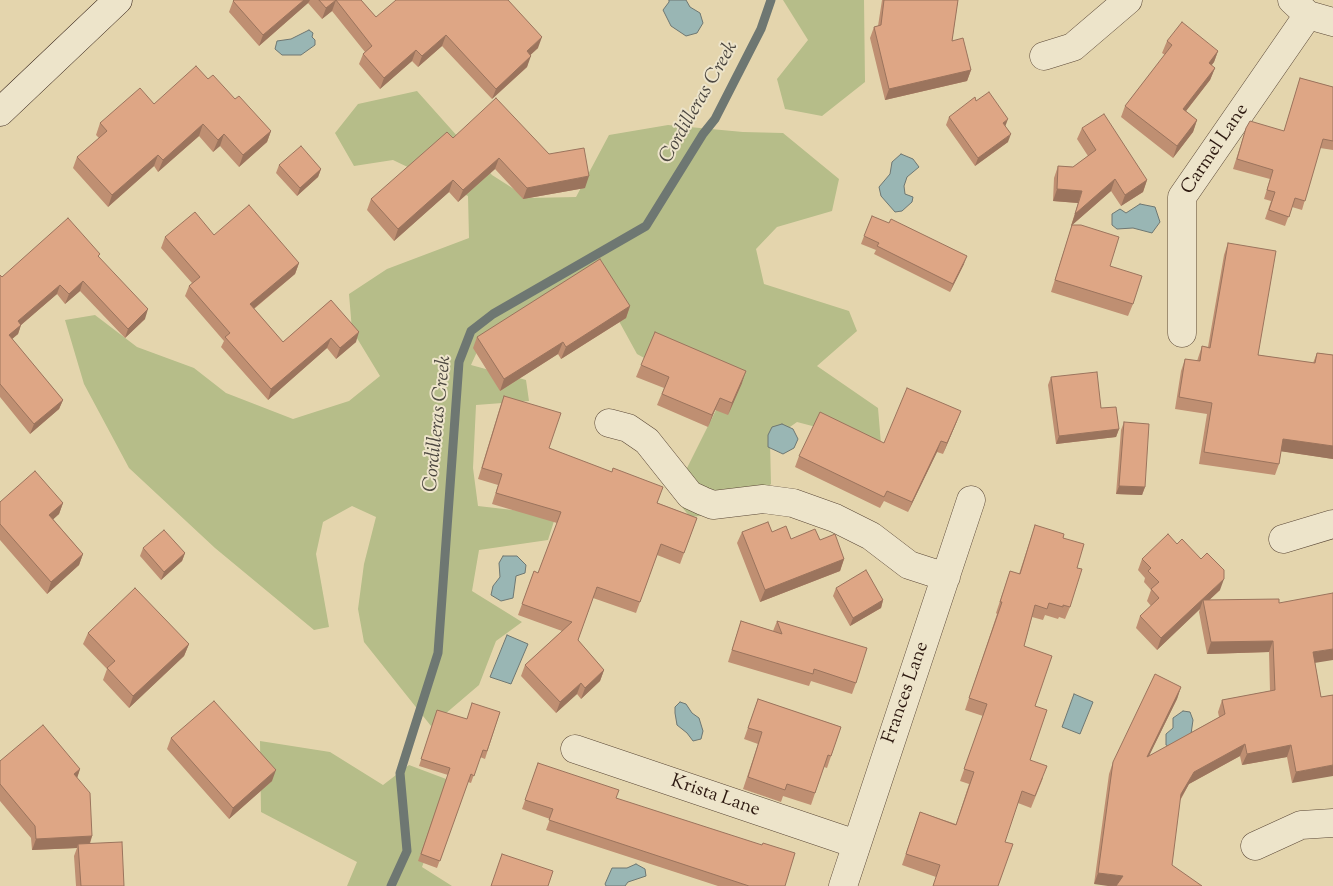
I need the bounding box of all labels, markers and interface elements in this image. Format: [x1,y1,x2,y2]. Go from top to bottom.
water label: Cordilleras Creek [655,38,745,168]
street label: Carmel Lane [1177,100,1255,200]
water label: Cordilleras Creek [420,355,458,493]
street label: Frances Lane [879,639,935,747]
street label: Krista Lane [667,771,763,823]

